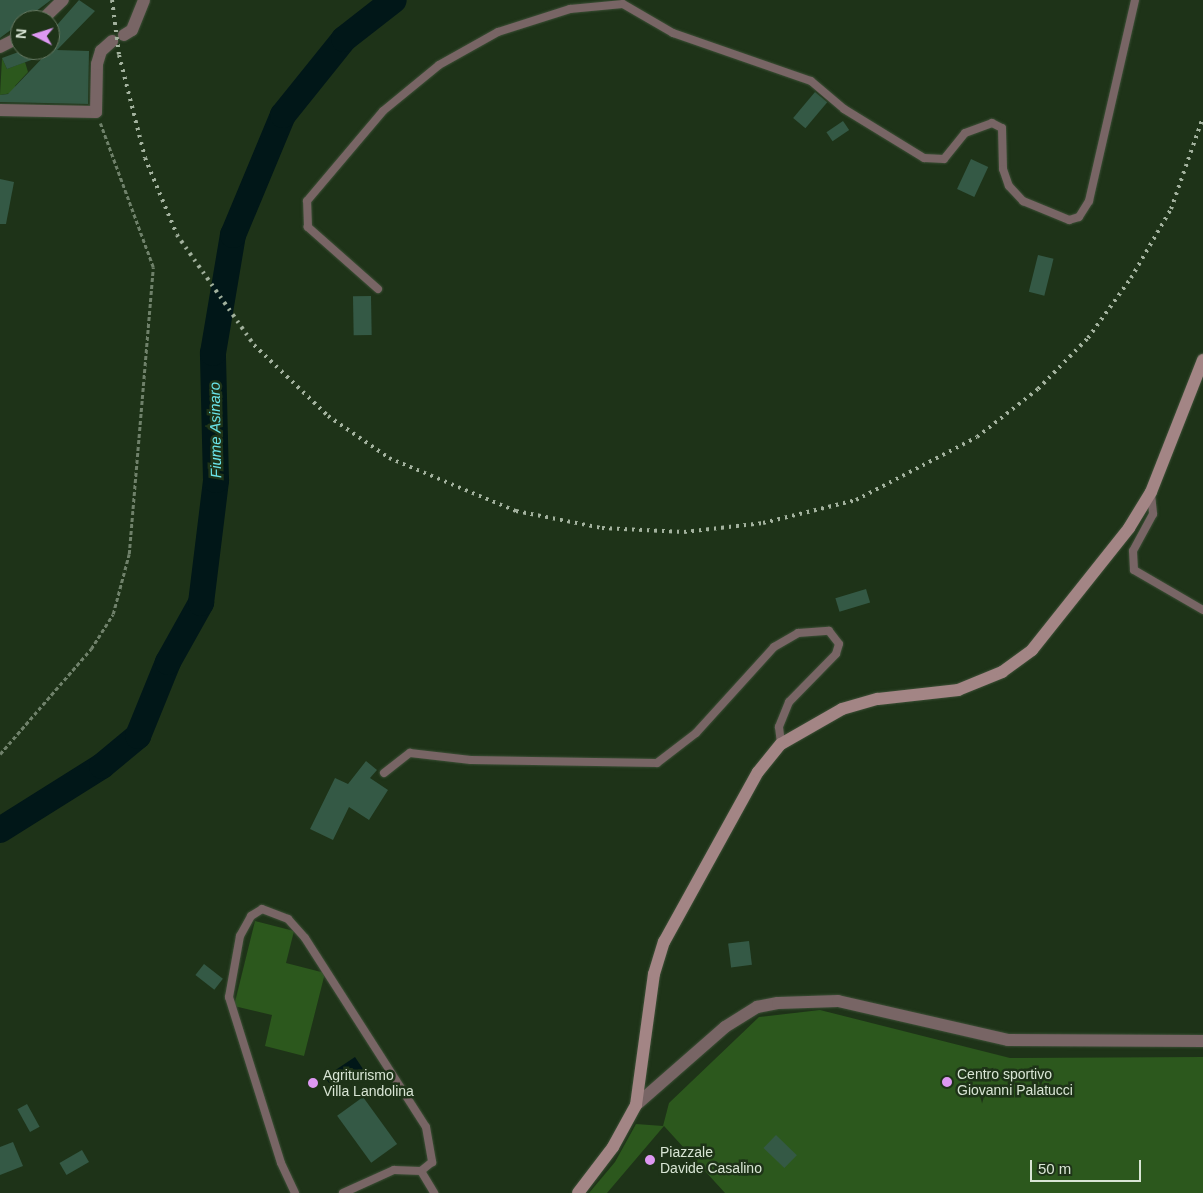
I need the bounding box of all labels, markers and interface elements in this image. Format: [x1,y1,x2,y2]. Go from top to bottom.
north arrow [10,10,60,60]
text: N [13,28,29,40]
water label: Fiume Asinaro [205,381,225,479]
place label: Centro sportivo Giovanni Palatucci [957,1066,1073,1098]
place label: Agriturismo Villa Landolina [323,1067,414,1100]
marker: Centro sportivo Giovanni Palatucci [941,1076,953,1088]
marker: Agriturismo Villa Landolina [307,1077,319,1089]
place label: Piazzale Davide Casalino [660,1144,762,1176]
scale bar [1033,1150,1144,1182]
marker: Piazzale Davide Casalino [644,1154,656,1166]
text: 50 m [1038,1160,1071,1177]

